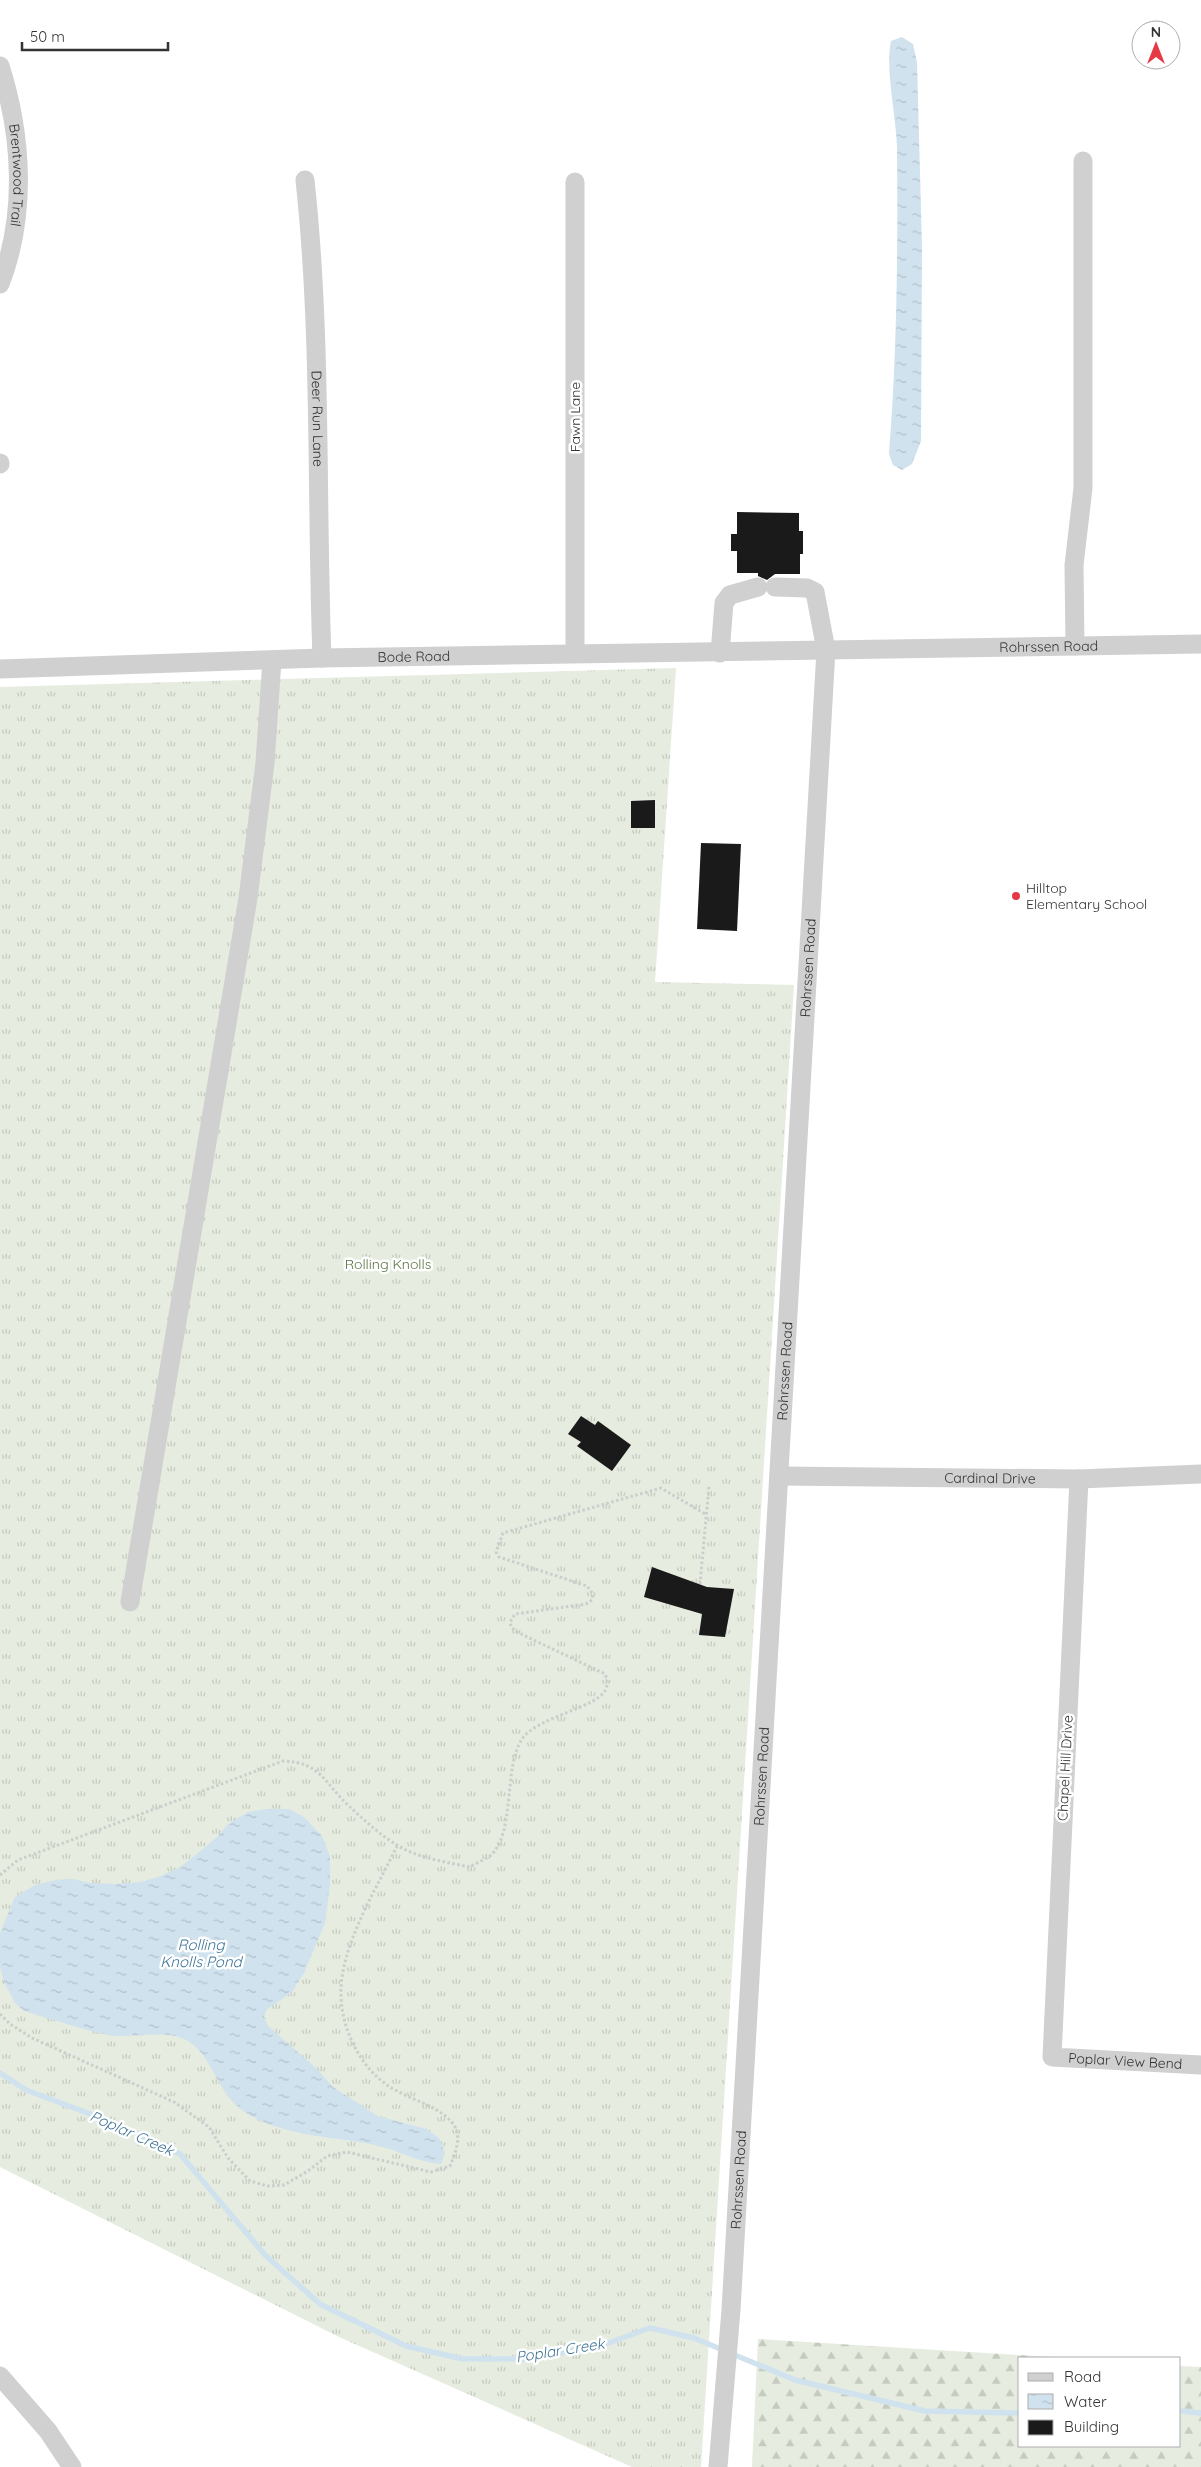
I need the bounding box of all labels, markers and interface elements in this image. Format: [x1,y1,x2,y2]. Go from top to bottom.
scale bar [22,20,169,52]
north arrow [1131,20,1181,70]
text: N [1151,23,1161,41]
text: 50 m [30,27,65,46]
street label: Brentwood Trail [5,123,27,228]
street label: Deer Run Lane [308,370,327,467]
street label: Fawn Lane [566,382,584,452]
street label: Rohrssen Road [999,637,1098,656]
street label: Bode Road [377,647,450,666]
place label: Hilltop Elementary School [1026,879,1147,913]
marker: Hilltop Elementary School [1010,890,1022,902]
street label: Rohrssen Road [796,918,820,1018]
park label: Rolling Knolls [345,1255,431,1273]
street label: Rohrssen Road [773,1321,797,1421]
street label: Cardinal Drive [944,1469,1036,1488]
street label: Chapel Hill Drive [1053,1714,1077,1821]
street label: Rohrssen Road [750,1727,773,1826]
water label: Rolling Knolls Pond [160,1935,244,1971]
street label: Poplar View Bend [1068,2049,1183,2073]
water label: Poplar Creek [87,2106,179,2161]
street label: Rohrssen Road [727,2130,750,2230]
water label: Poplar Creek [514,2333,608,2366]
legend [1018,2357,1181,2447]
text: Road [1064,2367,1101,2386]
text: Water [1064,2392,1107,2411]
text: Building [1064,2417,1119,2436]

